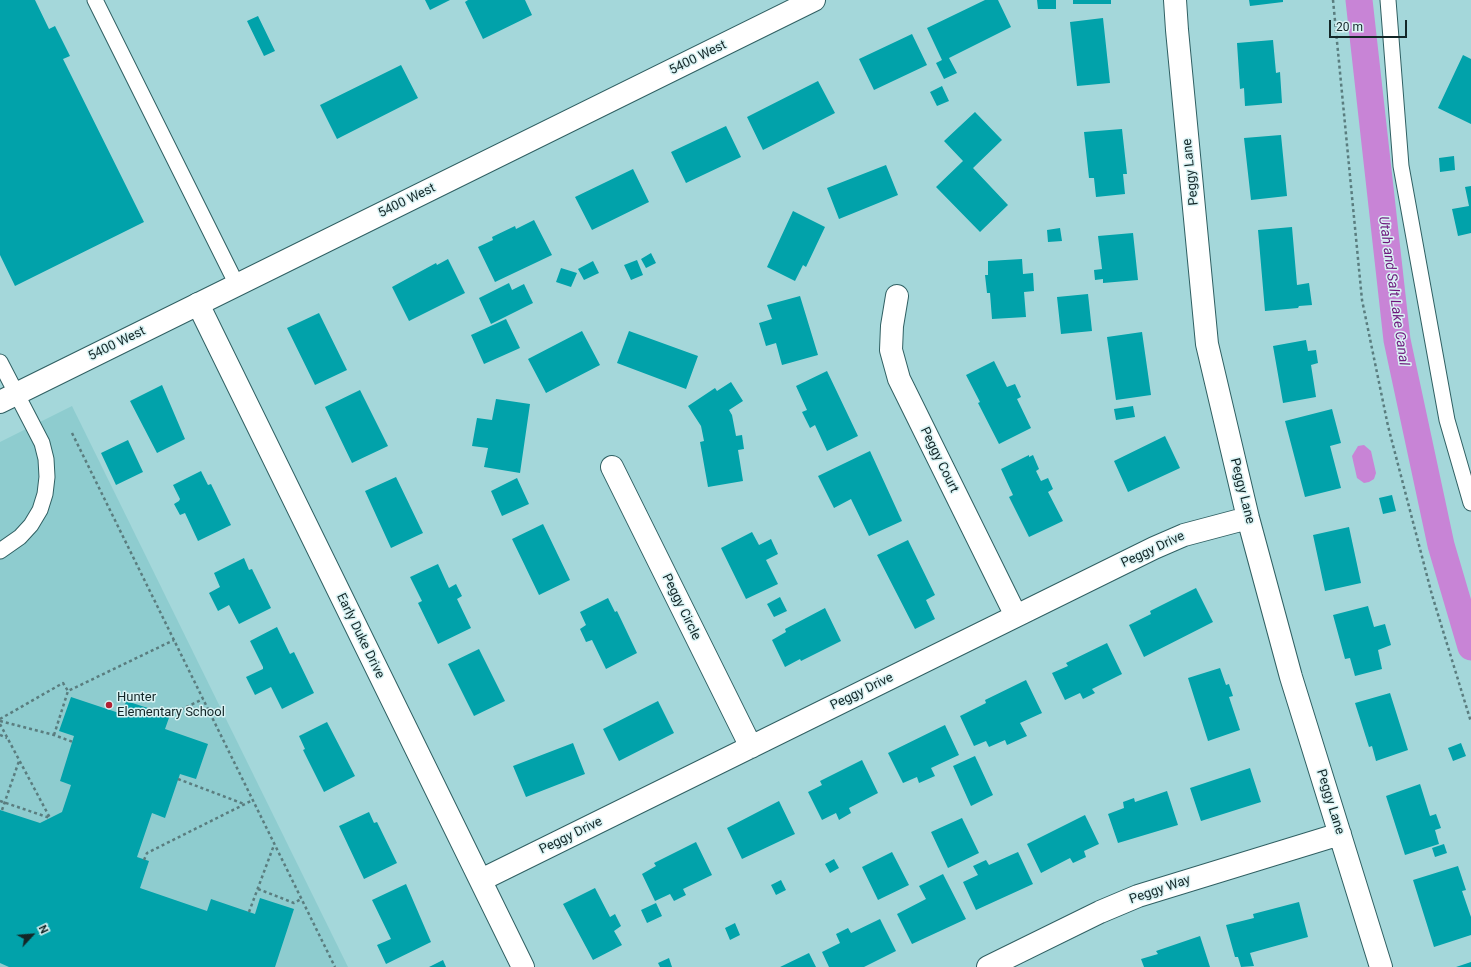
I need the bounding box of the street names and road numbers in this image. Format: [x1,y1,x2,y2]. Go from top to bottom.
street label: 5400 West [667,37,729,79]
street label: Peggy Lane [1180,138,1202,206]
street label: 5400 West [376,180,438,222]
street label: 5400 West [86,323,148,365]
street label: Peggy Court [916,425,962,495]
street label: Peggy Lane [1226,457,1258,525]
street label: Peggy Drive [1119,529,1187,571]
street label: Peggy Circle [658,571,704,643]
street label: Early Duke Drive [333,591,387,681]
street label: Peggy Drive [828,670,896,714]
street label: Peggy Lane [1313,768,1347,836]
street label: Peggy Drive [537,814,605,858]
street label: Peggy Way [1127,872,1193,908]

